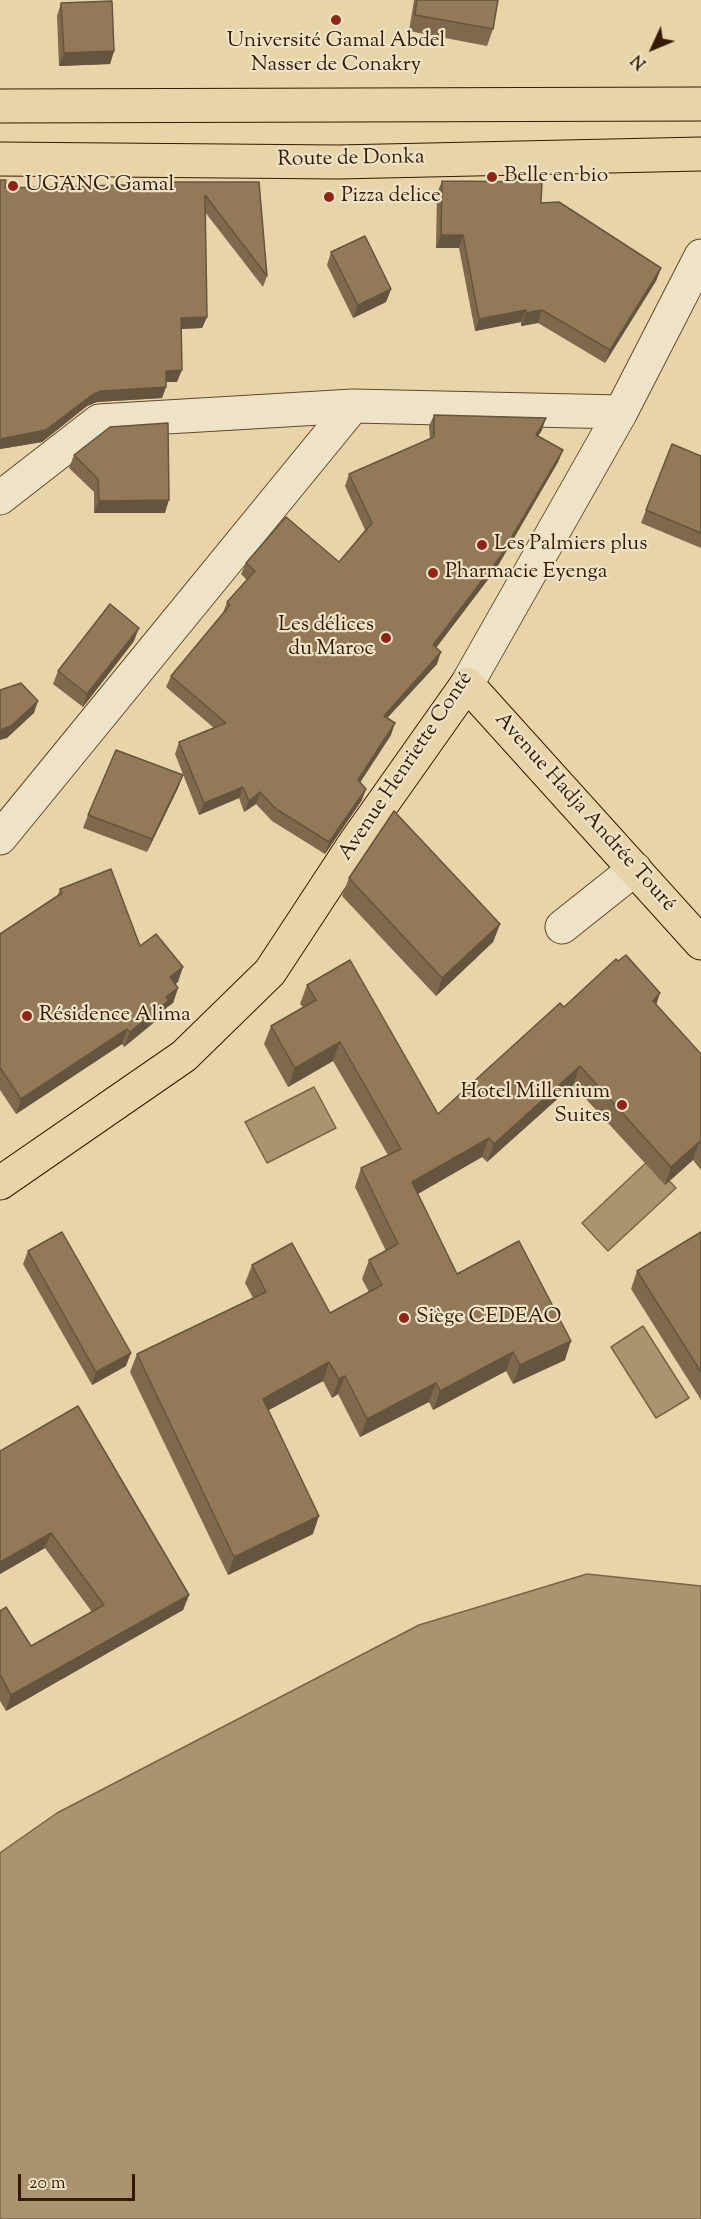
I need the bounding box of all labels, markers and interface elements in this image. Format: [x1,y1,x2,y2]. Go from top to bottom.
marker: Université Gamal Abdel Nasser de Conakry [329,13,343,27]
north arrow [623,18,683,78]
place label: Université Gamal Abdel Nasser de Conakry [227,29,445,79]
text: N [627,48,652,73]
street label: Route de Donka [277,146,425,174]
place label: Belle en bio [504,164,608,190]
marker: Belle en bio [485,170,499,184]
place label: UGANC Gamal [25,173,174,199]
marker: UGANC Gamal [6,179,20,193]
place label: Pizza delice [341,184,441,210]
marker: Pizza delice [322,190,336,204]
place label: Les Palmiers plus [494,532,647,558]
marker: Les Palmiers plus [475,538,489,552]
place label: Pharmacie Eyenga [445,560,607,586]
marker: Pharmacie Eyenga [426,566,440,580]
place label: Les délices du Maroc [278,613,374,663]
marker: Les délices du Maroc [379,631,393,645]
street label: Avenue Henriette Conté [334,668,480,866]
street label: Avenue Hadja Andrée Touré [488,708,680,918]
place label: Résidence Alima [39,1003,191,1029]
marker: Résidence Alima [20,1009,34,1023]
place label: Hotel Millenium Suites [461,1080,610,1130]
marker: Hotel Millenium Suites [615,1098,629,1112]
place label: Siège CEDEAO [416,1305,561,1331]
marker: Siège CEDEAO [397,1311,411,1325]
scale bar [21,2162,138,2200]
text: 20 m [29,2171,66,2197]

